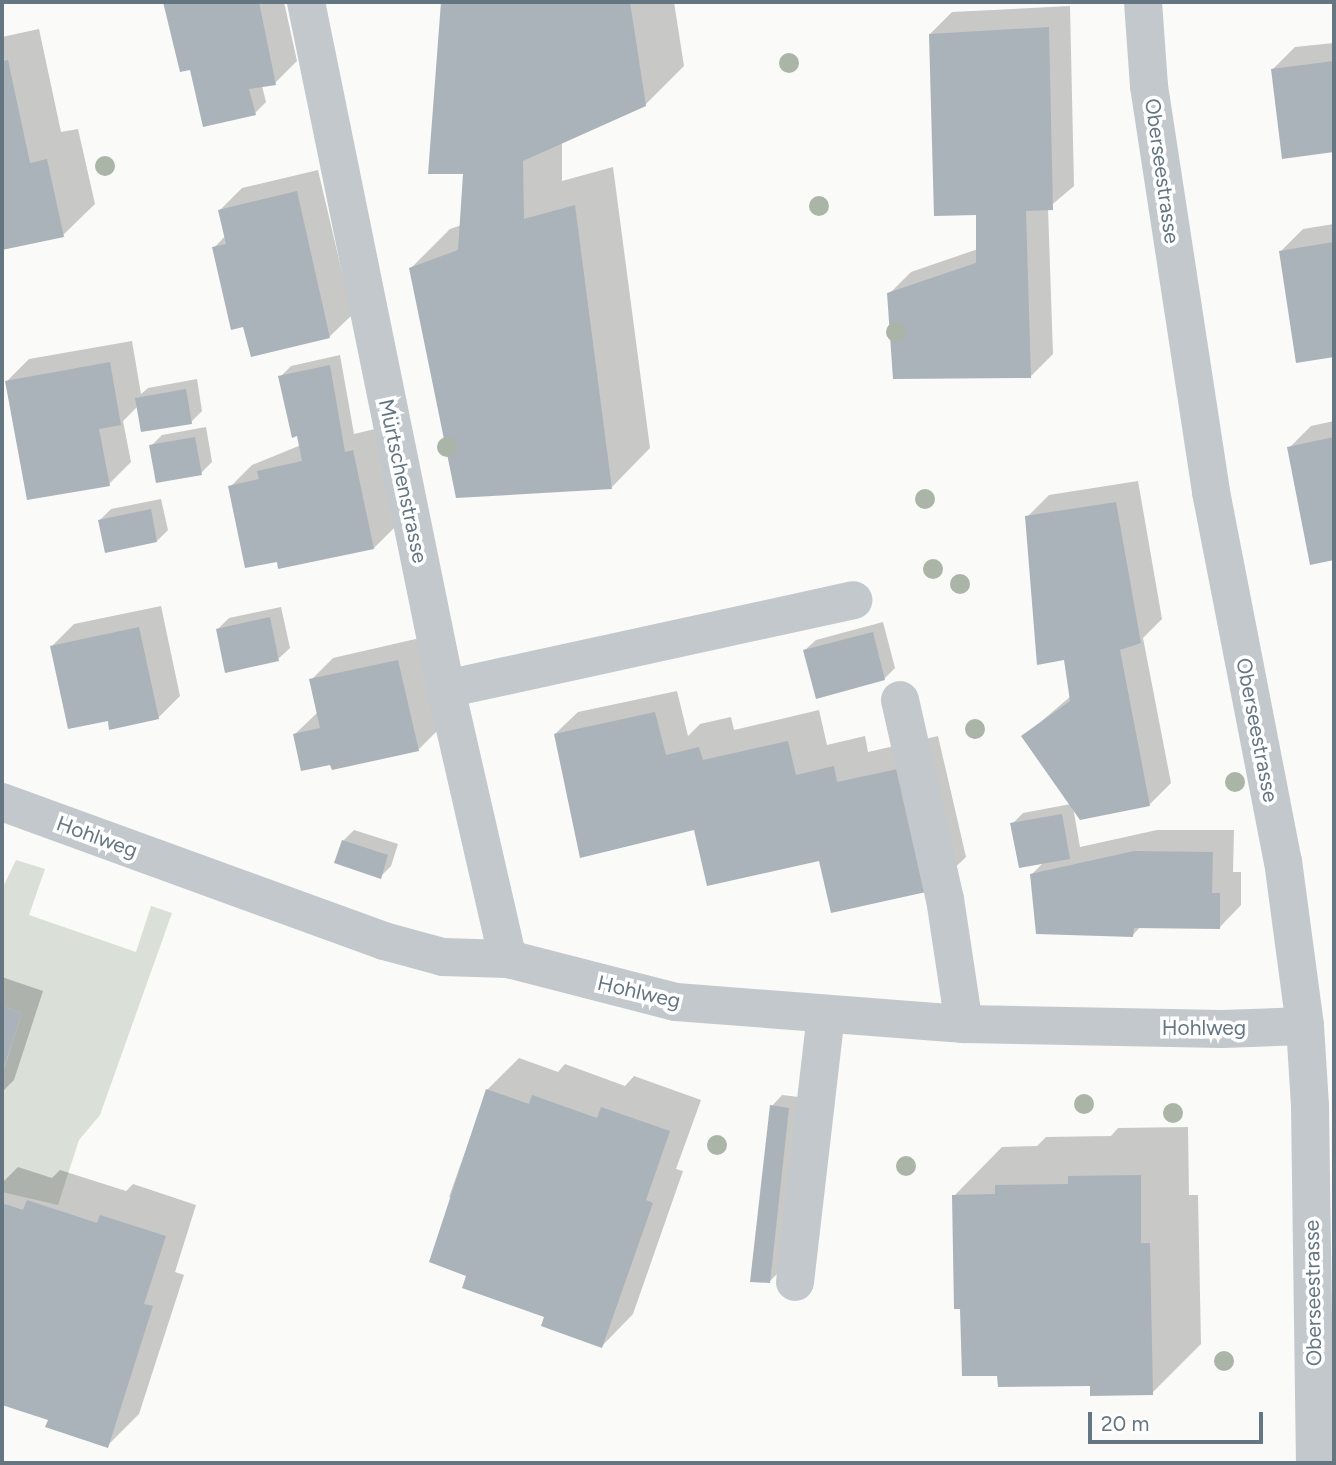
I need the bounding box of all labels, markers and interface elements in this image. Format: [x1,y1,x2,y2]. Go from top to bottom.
street label: Oberseestrasse [1139,97,1185,245]
street label: Mürtschenstrasse [373,397,433,565]
street label: Oberseestrasse [1231,656,1283,804]
street label: Hohlweg [53,811,141,863]
street label: Hohlweg [595,970,683,1014]
street label: Hohlweg [1162,1015,1246,1041]
street label: Oberseestrasse [1299,1220,1327,1366]
scale bar [1091,1398,1266,1442]
text: 20 m [1101,1411,1149,1436]

